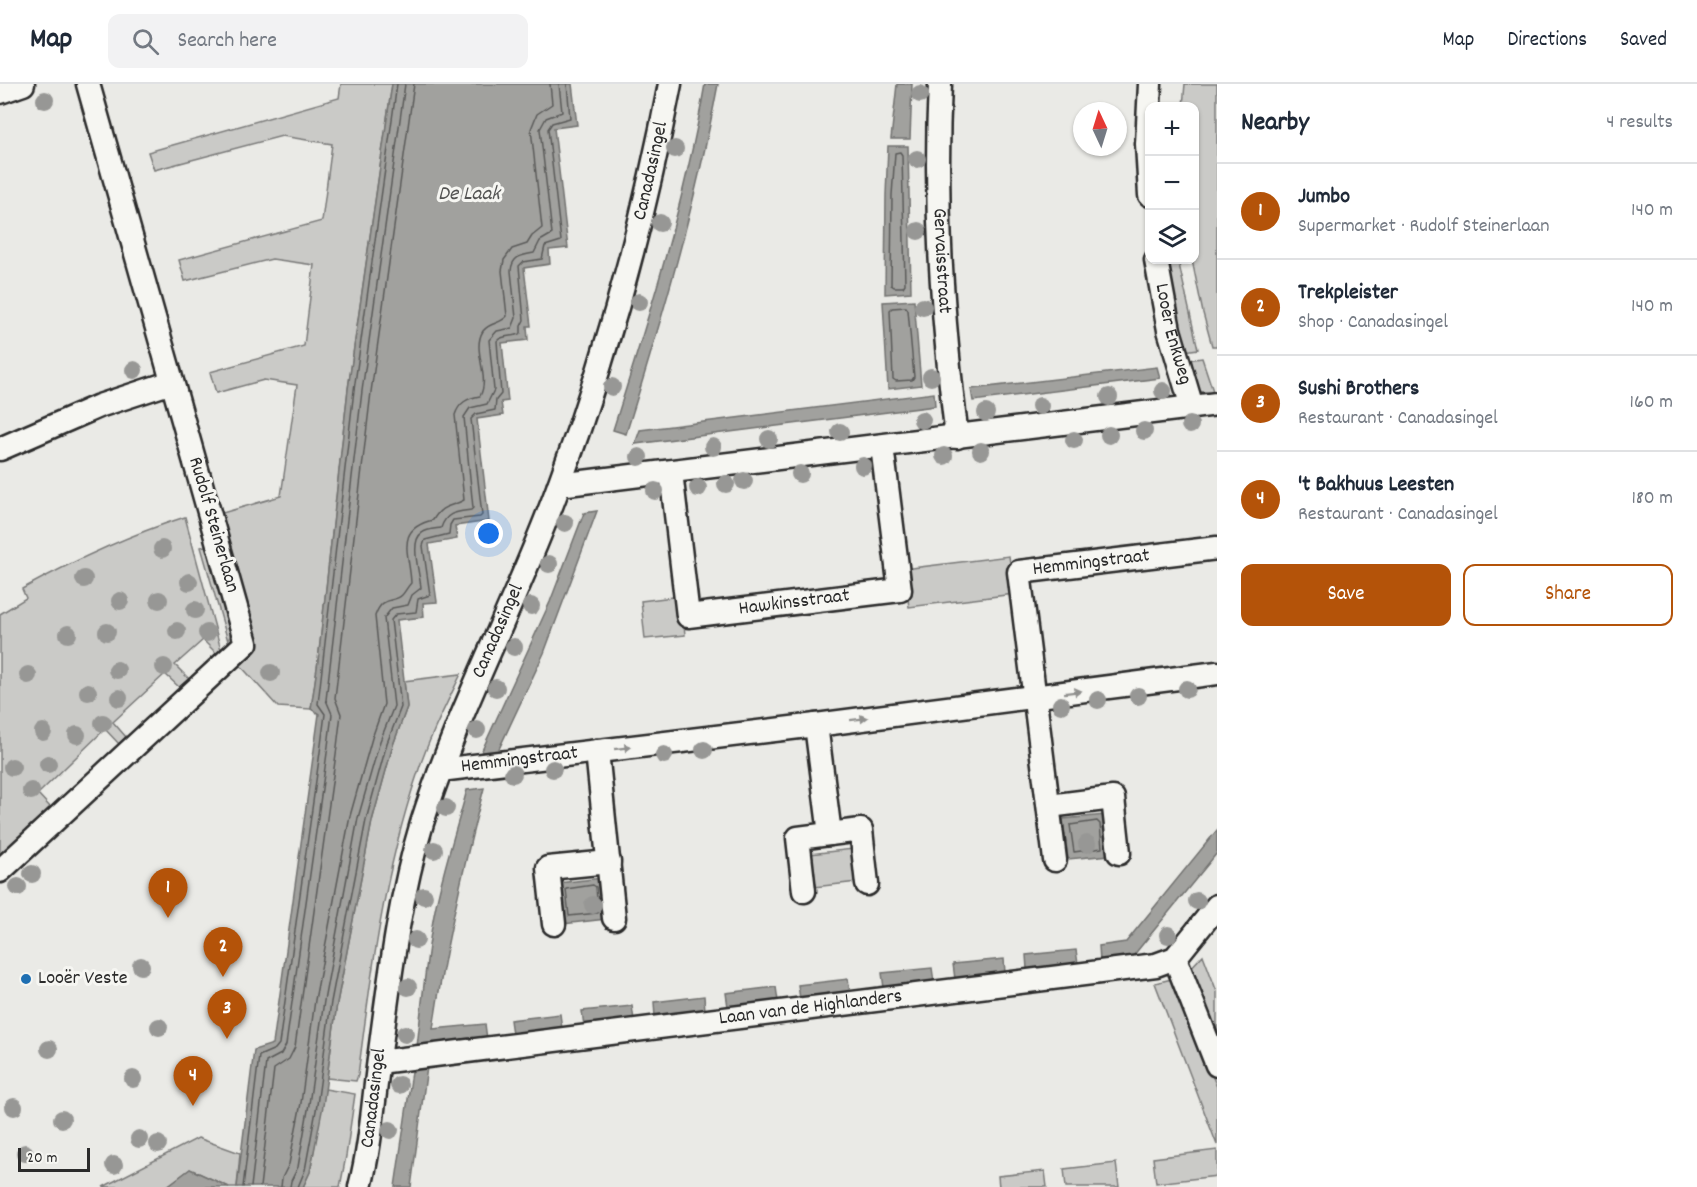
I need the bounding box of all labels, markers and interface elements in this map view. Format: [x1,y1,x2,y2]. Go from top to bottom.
search box [108,14,528,68]
text: Map [30,21,72,61]
icon: search [129,25,162,58]
text: Search here [177,26,277,57]
text: Map [1443,26,1474,56]
text: Directions [1507,26,1587,56]
text: Saved [1620,26,1667,56]
north arrow [1073,102,1127,156]
map controls [1145,102,1199,264]
button: + [1145,102,1199,156]
text: Nearby [1241,105,1309,142]
text: 4 results [1606,109,1673,137]
street label: Canadasingel [627,119,676,223]
button: − [1145,156,1199,210]
water label: De Laak [438,180,502,210]
text: Jumbo [1298,182,1350,213]
text: 1 [1258,197,1263,225]
text: 140 m [1631,197,1673,225]
street label: Gervaisstraat [925,208,958,315]
button: layers [1145,210,1199,264]
text: Supermarket · Rudolf Steinerlaan [1298,213,1549,241]
text: Trekpleister [1298,278,1398,309]
street label: Looër Enkweg [1147,281,1199,388]
text: 2 [1256,293,1265,321]
text: 140 m [1631,293,1673,321]
text: Shop · Canadasingel [1298,309,1448,337]
text: Sushi Brothers [1298,374,1419,405]
text: 3 [1256,389,1265,417]
text: 160 m [1630,389,1673,417]
text: Restaurant · Canadasingel [1298,405,1498,433]
street label: Rudolf Steinerlaan [180,454,246,596]
text: 't Bakhuus Leesten [1298,470,1454,501]
text: 4 [1256,485,1265,513]
text: 180 m [1631,485,1673,513]
text: Restaurant · Canadasingel [1298,501,1498,529]
your location [474,519,503,548]
street label: Hemmingstraat [1031,542,1151,584]
button: Save [1241,564,1451,626]
button: Share [1463,564,1673,626]
street label: Canadasingel [465,580,532,683]
street label: Hawkinsstraat [737,582,851,624]
one-way arrow [1063,687,1082,696]
one-way arrow [849,715,868,724]
street label: Hemmingstraat [459,740,580,781]
one-way arrow [614,744,633,753]
pin: 1 [148,868,188,918]
pin: 2 [204,928,242,977]
place label: Looër Veste [38,965,128,993]
marker: Looër Veste [19,972,33,986]
street label: Laan van de Highlanders [717,983,904,1033]
pin: 3 [208,990,246,1039]
street label: Canadasingel [354,1046,394,1150]
pin: 4 [174,1056,212,1106]
scale bar [18,1145,90,1172]
text: 20 m [27,1147,57,1170]

